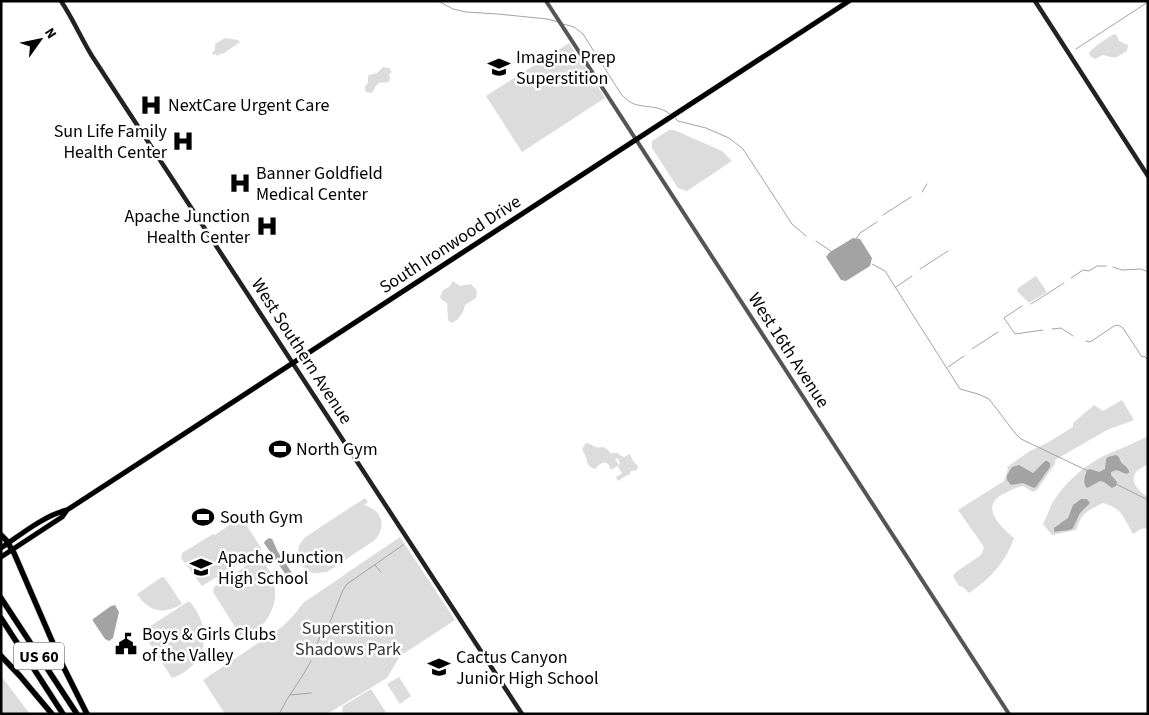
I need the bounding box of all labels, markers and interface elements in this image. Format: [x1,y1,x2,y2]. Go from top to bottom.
north arrow [15,15,65,65]
text: N [39,24,61,43]
place label: Imagine Prep Superstition [516,45,616,91]
school or university icon: Imagine Prep Superstition [486,54,512,80]
hospital icon: NextCare Urgent Care [138,92,164,118]
place label: NextCare Urgent Care [168,93,329,118]
place label: Sun Life Family Health Center [54,119,168,165]
hospital icon: Sun Life Family Health Center [170,128,196,154]
place label: Banner Goldfield Medical Center [256,161,383,207]
hospital icon: Banner Goldfield Medical Center [227,170,253,196]
street label: South Ironwood Drive [375,189,526,300]
place label: Apache Junction Health Center [124,204,251,250]
hospital icon: Apache Junction Health Center [254,213,280,239]
street label: West Southern Avenue [245,274,358,429]
street label: West 16th Avenue [742,288,835,413]
sports icon: North Gym [267,436,293,462]
place label: North Gym [296,437,378,462]
sports icon: South Gym [190,504,216,530]
place label: South Gym [220,505,303,530]
place label: Apache Junction High School [218,545,344,591]
school or university icon: Apache Junction High School [188,554,214,580]
park label: Superstition Shadows Park [295,616,401,662]
place label: Boys & Girls Clubs of the Valley [142,622,276,668]
public building icon: Boys & Girls Clubs of the Valley [113,631,139,657]
road number: US 60 [14,642,64,669]
place label: Cactus Canyon Junior High School [456,645,599,691]
school or university icon: Cactus Canyon Junior High School [426,654,452,680]

